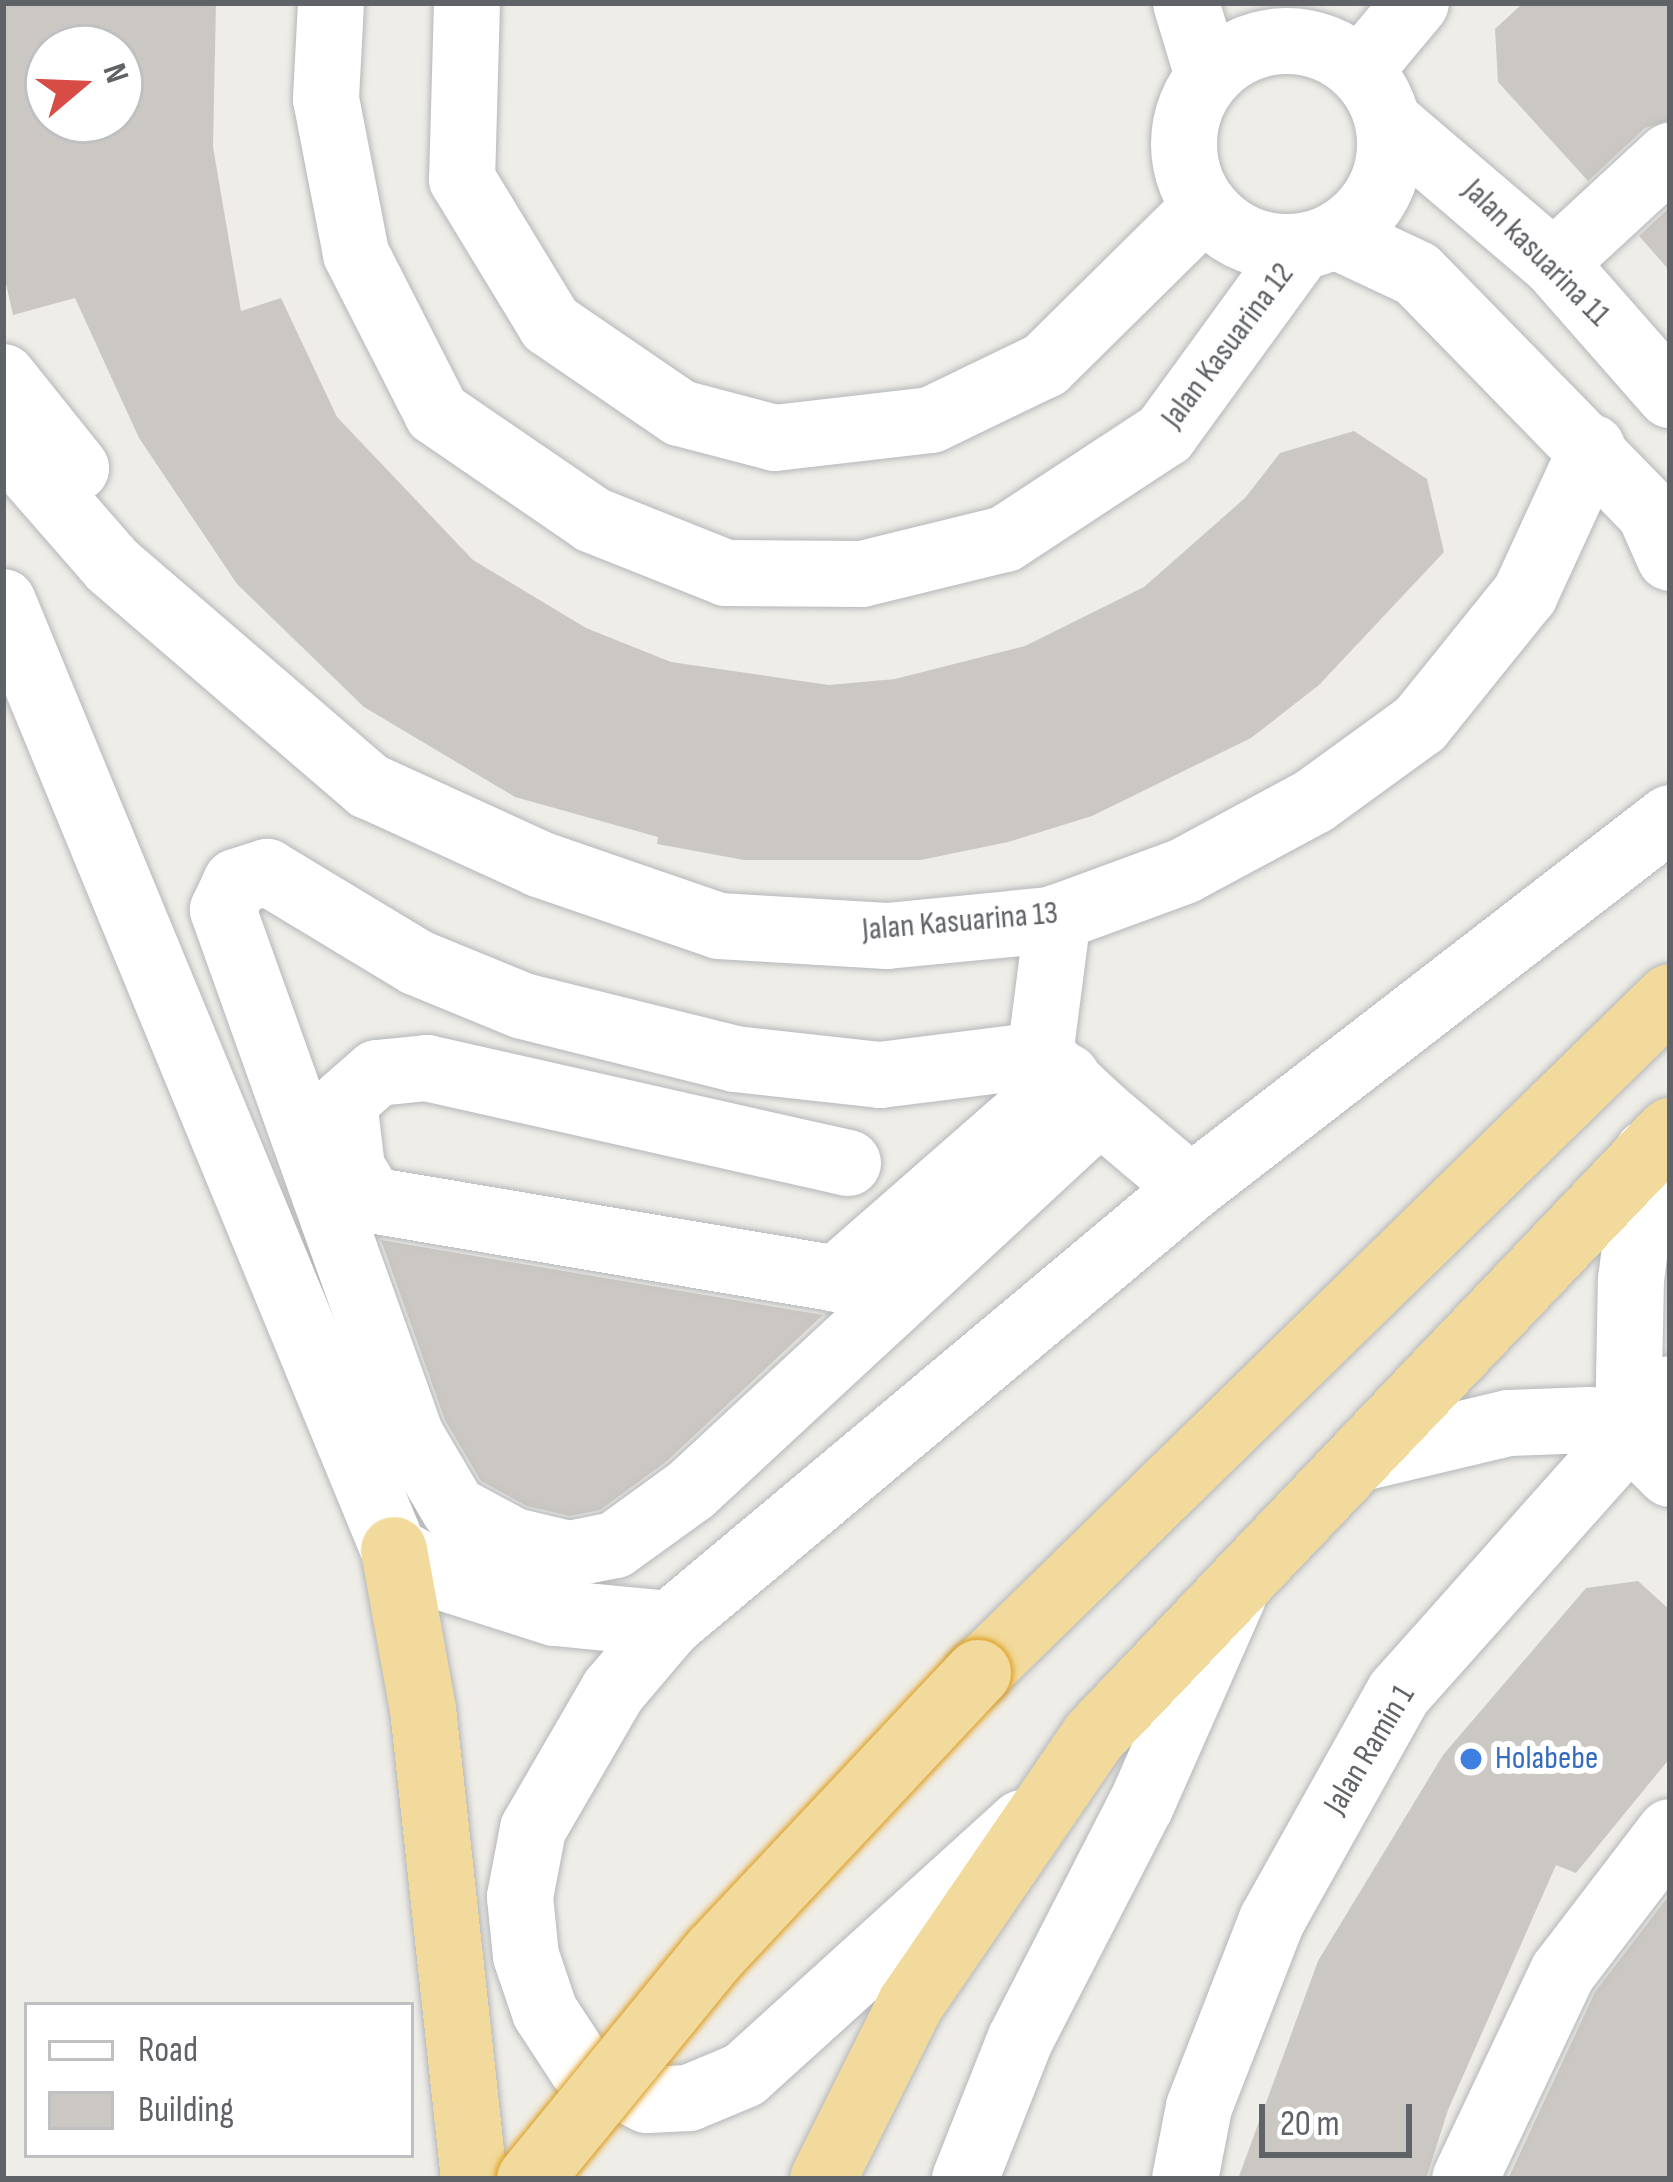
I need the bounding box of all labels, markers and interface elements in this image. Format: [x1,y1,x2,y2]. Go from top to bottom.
north arrow [24,24,144,144]
text: N [93,58,137,88]
street label: Jalan kasuarina 11 [1454,171,1618,335]
street label: Jalan Kasuarina 12 [1153,256,1303,436]
street label: Jalan Kasuarina 13 [860,894,1060,950]
street label: Jalan Ramin 1 [1316,1678,1424,1822]
place label: Holabebe [1495,1739,1598,1779]
marker: Holabebe [1458,1746,1484,1772]
legend [24,2002,414,2158]
text: Road [138,2029,198,2072]
scale bar [1265,2080,1418,2154]
text: Building [138,2089,234,2132]
text: 20 m [1280,2103,1340,2146]

